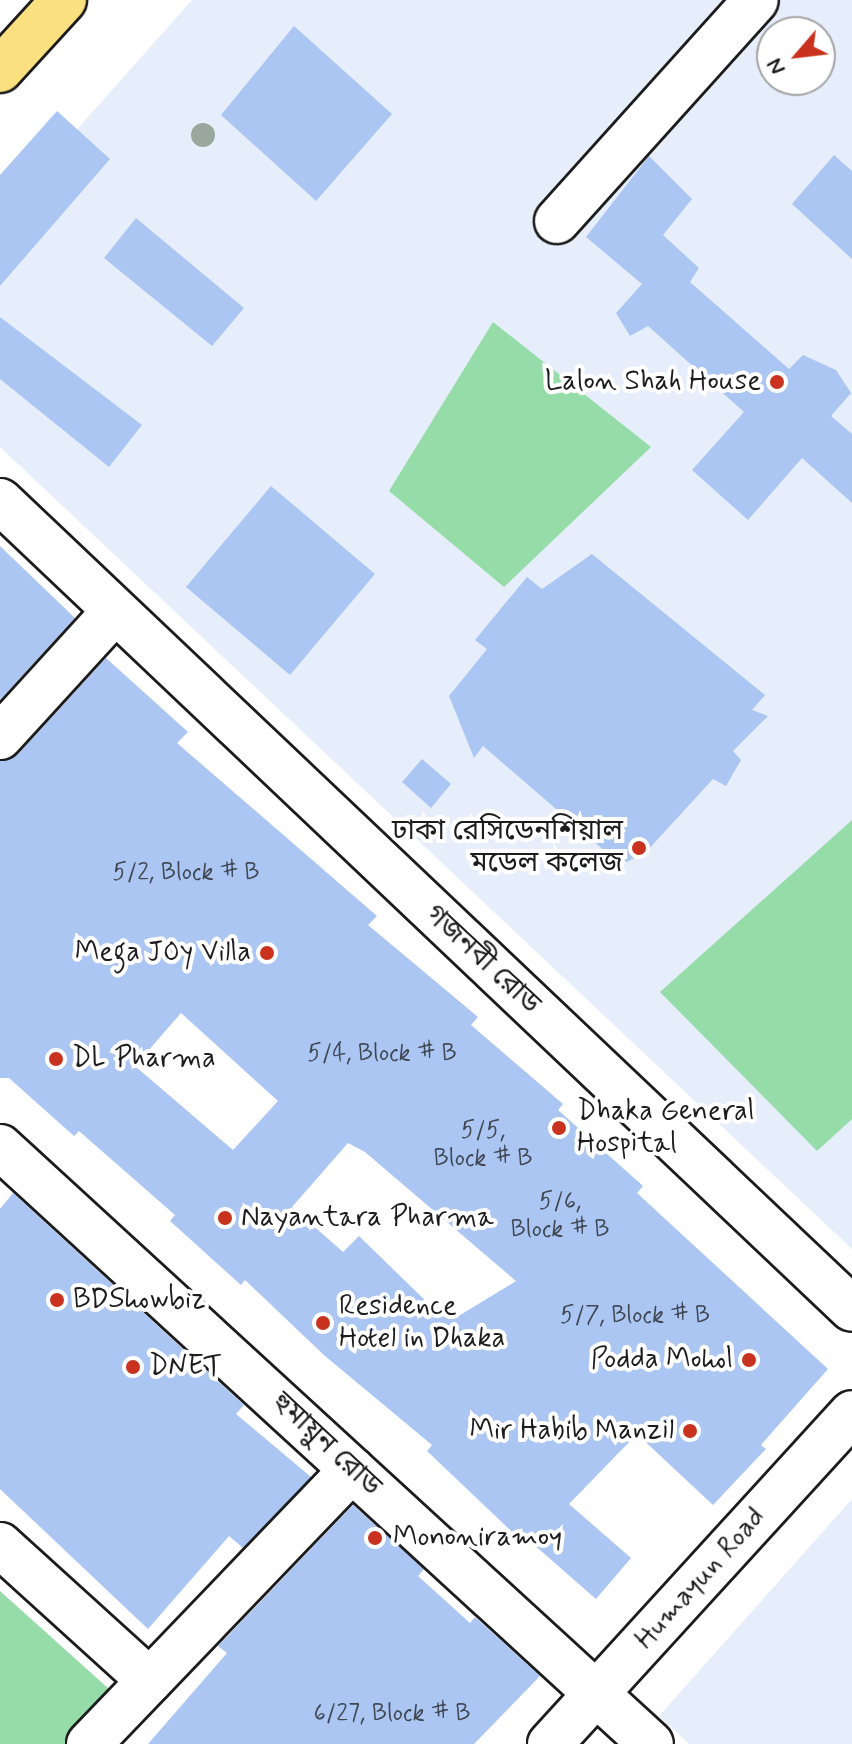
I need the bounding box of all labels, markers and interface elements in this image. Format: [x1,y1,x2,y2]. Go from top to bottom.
north arrow [756,16,836,96]
text: N [761,53,792,79]
place label: Lalon Shah House [551,365,761,399]
marker: Lalon Shah House [768,373,786,391]
place label: ঢাকা রেসিডেনশিয়াল মডেল কলেজ [392,815,623,881]
marker: ঢাকা রেসিডেনশিয়াল মডেল কলেজ [630,839,648,857]
house number: 5/2, Block # B [112,859,260,887]
street label: গজনবী রোড [418,898,546,1022]
place label: Mega JOy Villa [71,936,251,970]
marker: Mega JOy Villa [258,944,276,962]
house number: 5/4, Block # B [307,1040,457,1068]
place label: DL Pharma [72,1042,208,1076]
marker: DL Pharma [47,1050,65,1068]
place label: Dhaka General Hospital [577,1095,757,1161]
house number: 5/5, Block # B [434,1117,532,1173]
marker: Dhaka General Hospital [548,1117,570,1139]
house number: 5/6, Block # B [511,1188,609,1244]
place label: Nayantara Pharma [241,1201,484,1235]
marker: Nayantara Pharma [216,1209,234,1227]
place label: BDShowbiz [73,1283,206,1317]
place label: Residence Hotel in Dhaka [339,1290,507,1356]
marker: BDShowbiz [48,1291,66,1309]
house number: 5/7, Block # B [560,1302,710,1330]
marker: Residence Hotel in Dhaka [314,1314,332,1332]
place label: Podda Mohol [590,1343,733,1377]
place label: DNET [149,1350,222,1384]
marker: Podda Mohol [740,1351,758,1369]
marker: DNET [124,1358,142,1376]
street label: হুমায়ুন রোড [265,1386,387,1504]
place label: Mir Habib Manzil [463,1414,674,1448]
marker: Mir Habib Manzil [681,1422,699,1440]
street label: Humayun Road [629,1502,773,1656]
place label: Mononiramoy [393,1521,562,1555]
marker: Mononiramoy [364,1527,386,1549]
house number: 6/27, Block # B [313,1700,471,1728]

